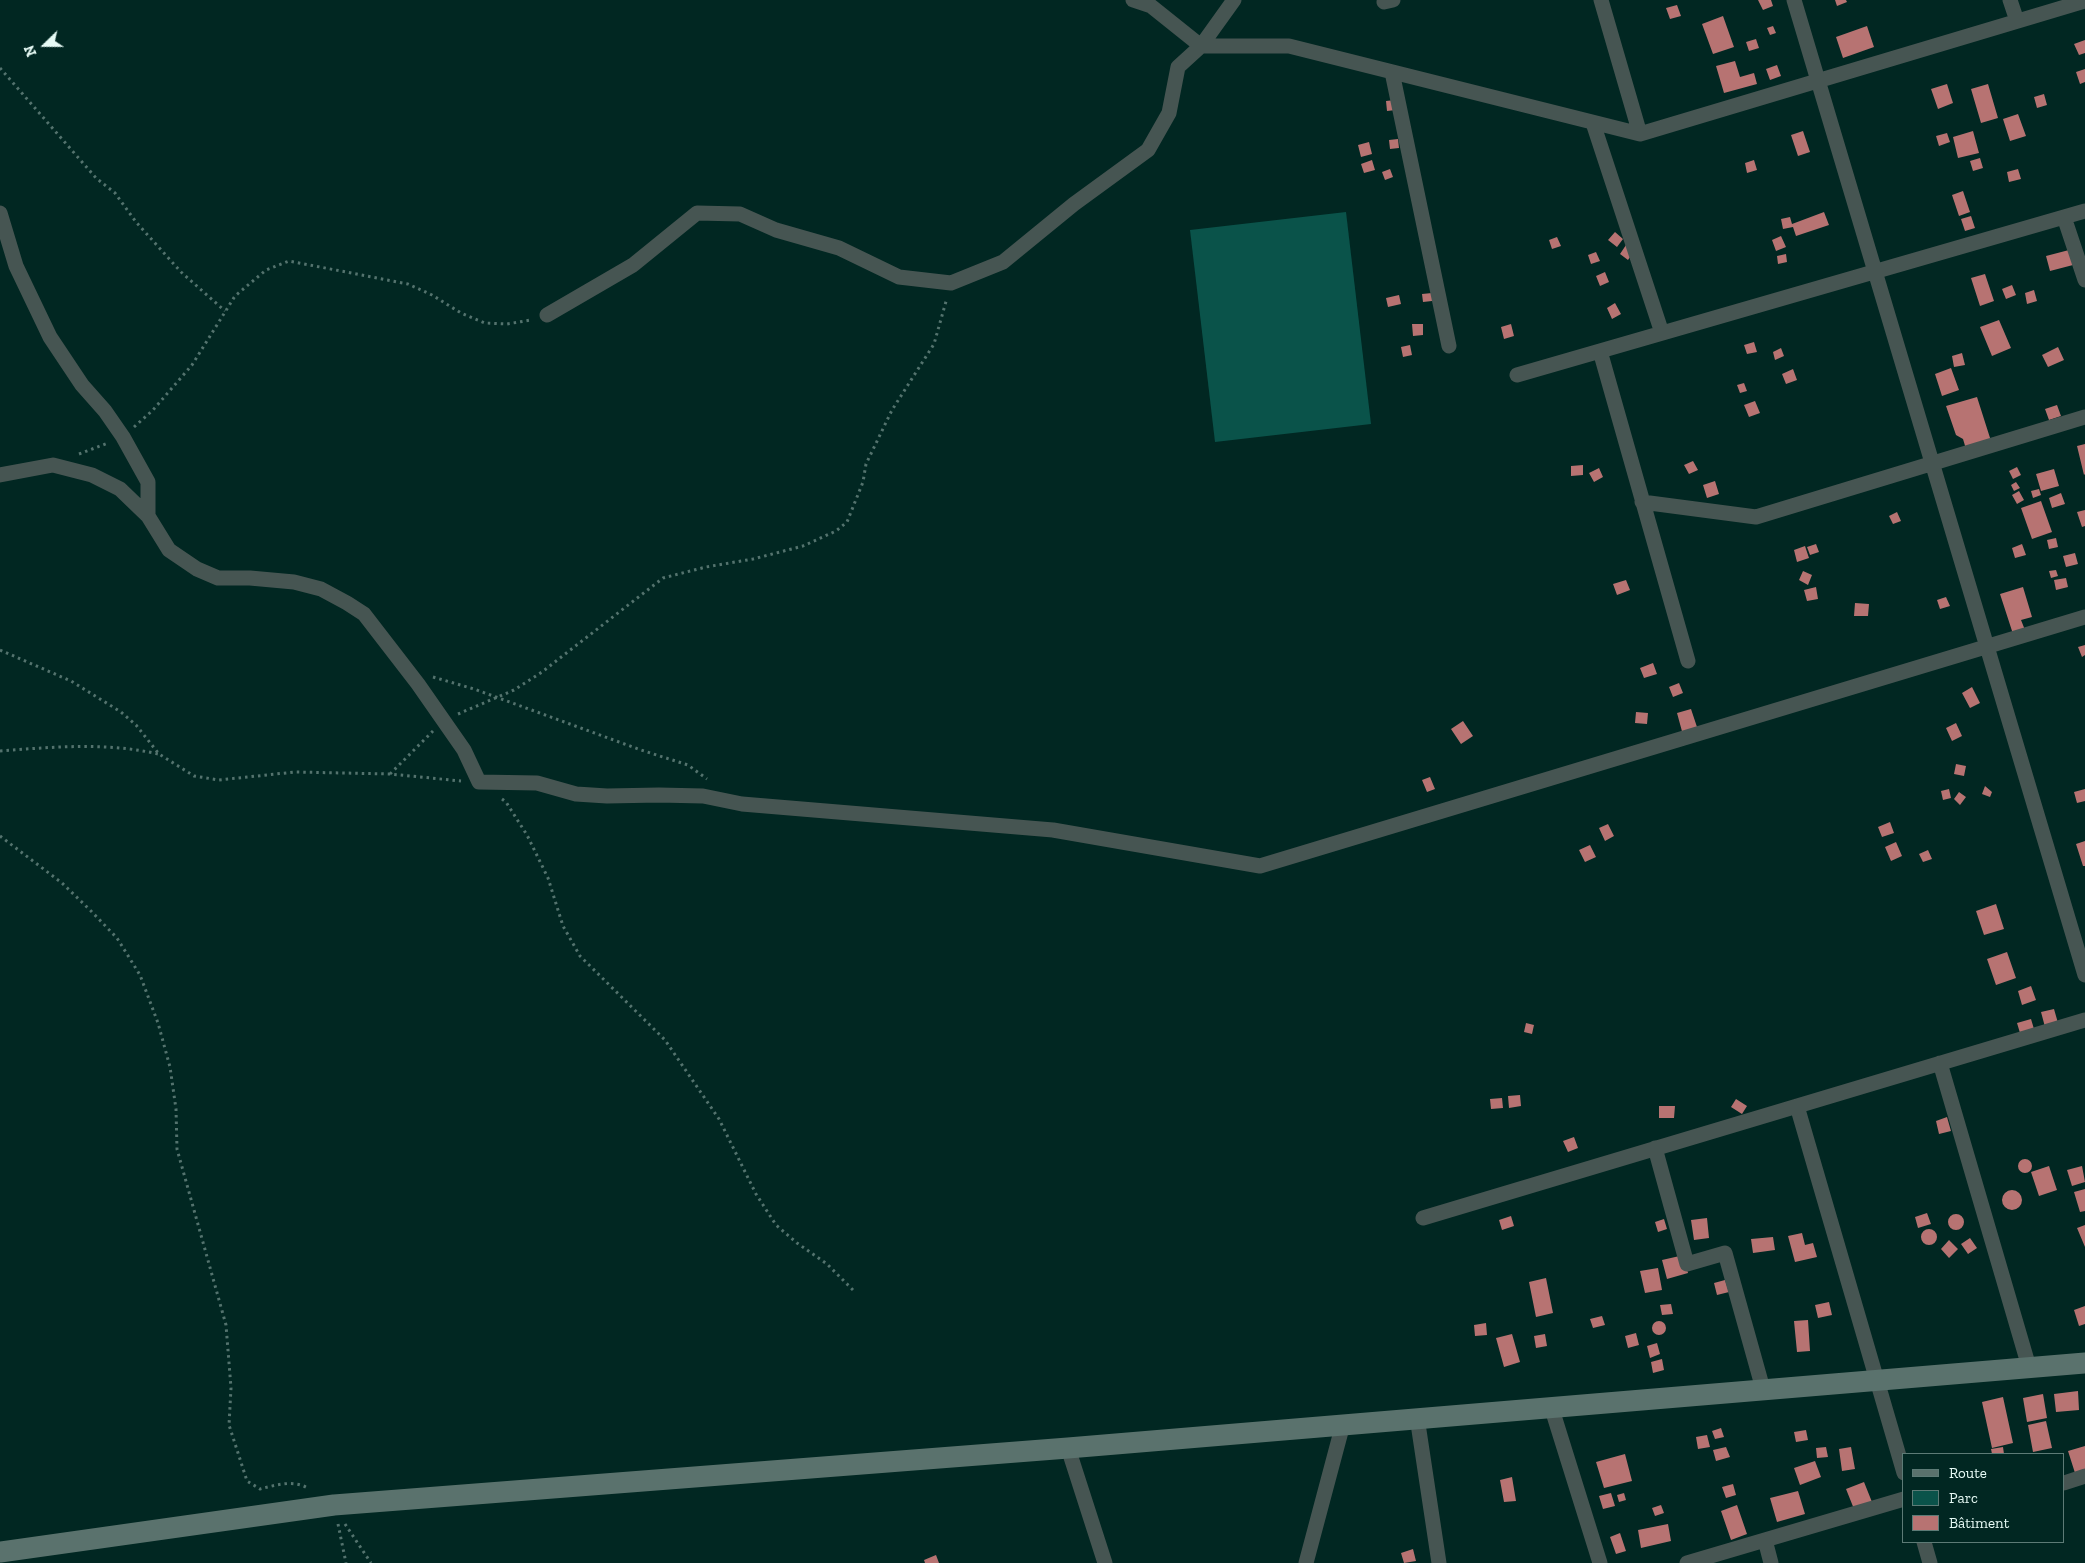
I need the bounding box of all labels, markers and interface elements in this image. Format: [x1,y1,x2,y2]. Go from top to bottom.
north arrow [20,20,70,70]
text: N [21,43,41,59]
legend [1902,1453,2065,1543]
text: Route [1949,1464,1987,1482]
text: Parc [1949,1489,1978,1507]
text: Bâtiment [1949,1514,2009,1532]

